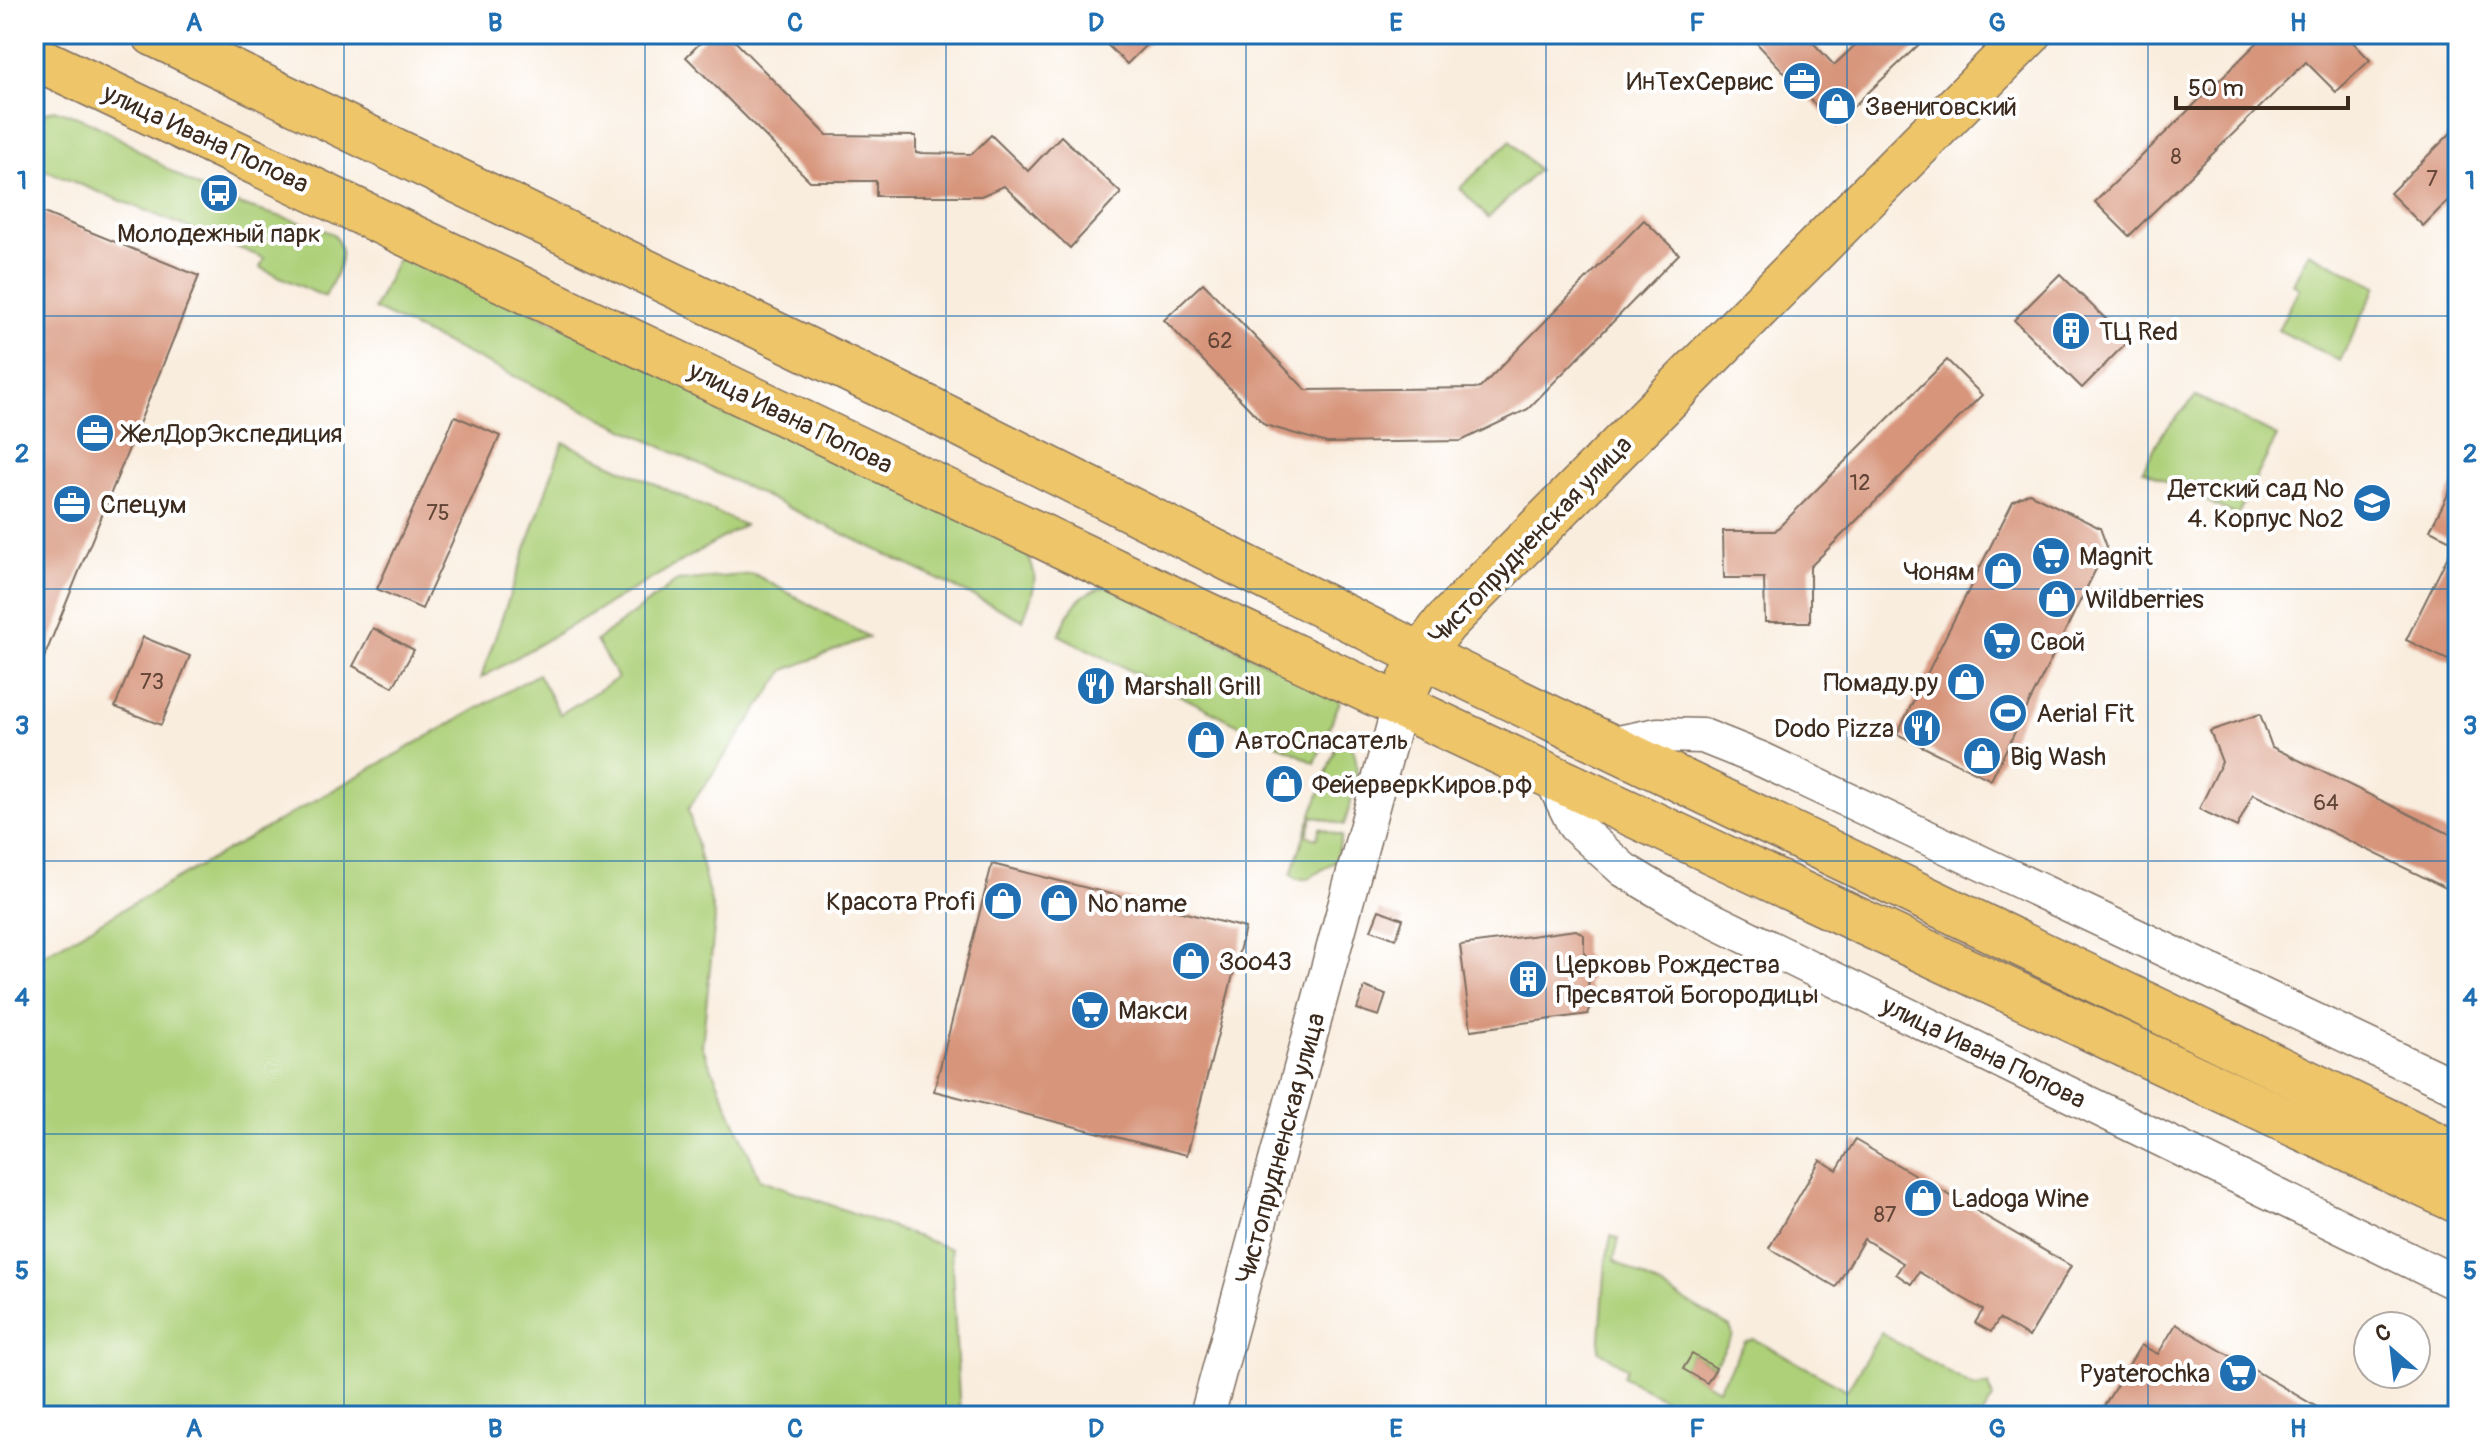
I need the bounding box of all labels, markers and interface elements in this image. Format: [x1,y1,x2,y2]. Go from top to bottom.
text: A [186,7,203,39]
text: B [488,7,502,39]
text: C [787,7,803,39]
text: D [1088,7,1104,39]
text: E [1389,7,1403,39]
text: F [1689,7,1705,39]
text: G [1988,7,2006,39]
text: H [2290,7,2306,39]
office icon: ИнТехСервис [1781,60,1823,102]
scale bar [2176,60,2348,110]
place label: ИнТехСервис [1626,66,1774,98]
text: 50 m [2188,74,2244,103]
street label: улица Ивана Попова [97,77,313,201]
shop icon: Звениговский [1816,85,1858,127]
place label: Звениговский [1865,91,2017,123]
house number: 8 [2170,143,2182,171]
text: 1 [17,165,27,197]
house number: 7 [2426,165,2438,193]
text: 1 [2465,165,2475,197]
bus stop icon: Молодежный парк [198,172,240,214]
place label: Молодежный парк [117,218,321,250]
building icon: ТЦ Red [2050,310,2092,352]
place label: ТЦ Red [2099,316,2178,348]
house number: 62 [1207,327,1233,355]
street label: улица Ивана Попова [682,354,898,481]
office icon: ЖелДорЭкспедиция [74,412,116,454]
place label: ЖелДорЭкспедиция [119,418,342,450]
street label: Чистопрудненская улица [1422,429,1639,652]
text: 2 [15,438,29,470]
text: 2 [2463,438,2477,470]
house number: 12 [1850,469,1870,497]
place label: Детский сад № 4. Корпус №2 [2167,473,2344,535]
school or university icon: Детский сад № 4. Корпус №2 [2351,482,2393,524]
office icon: Спецум [51,483,93,525]
place label: Спецум [100,489,187,521]
house number: 75 [426,499,450,527]
supermarket icon: Magnit [2030,535,2072,577]
place label: Magnit [2079,541,2153,573]
shop icon: Чоням [1982,550,2024,592]
place label: Чоням [1903,556,1975,588]
shop icon: Wildberries [2036,578,2078,620]
place label: Wildberries [2085,584,2204,616]
supermarket icon: Свой [1981,620,2023,662]
place label: Свой [2030,626,2085,658]
shop icon: Помаду.ру [1945,661,1987,703]
restaurant icon: Marshall Grill [1075,665,1117,707]
place label: Помаду.ру [1823,667,1938,699]
house number: 73 [140,668,164,696]
place label: Marshall Grill [1124,671,1262,703]
sports icon: Aerial Fit [1987,692,2029,734]
place label: Aerial Fit [2036,698,2135,730]
restaurant icon: Dodo Pizza [1901,707,1943,749]
text: 3 [15,710,29,742]
text: 3 [2463,710,2477,742]
place label: Dodo Pizza [1774,713,1894,745]
shop icon: АвтоСпасатель [1185,719,1227,761]
place label: АвтоСпасатель [1234,725,1409,757]
shop icon: Big Wash [1961,735,2003,777]
place label: Big Wash [2010,741,2106,773]
shop icon: ФейерверкКиров.рф [1263,763,1305,805]
place label: ФейерверкКиров.рф [1312,769,1533,801]
house number: 64 [2313,789,2339,817]
shop icon: Красота Profi [982,880,1024,922]
shop icon: No name [1038,882,1080,924]
place label: Красота Profi [826,886,975,918]
place label: No name [1087,888,1187,920]
shop icon: Зоо43 [1170,940,1212,982]
place label: Зоо43 [1219,946,1292,978]
place label: Церковь Рождества Пресвятой Богородицы [1556,949,1819,1011]
building icon: Церковь Рождества Пресвятой Богородицы [1507,958,1549,1000]
text: 4 [14,982,30,1014]
text: 4 [2462,982,2478,1014]
supermarket icon: Макси [1069,989,1111,1031]
street label: улица Ивана Попова [1875,989,2091,1116]
place label: Макси [1118,995,1187,1027]
street label: Чистопрудненская улица [1229,1009,1333,1287]
shop icon: Ladoga Wine [1902,1177,1944,1219]
place label: Ladoga Wine [1951,1183,2089,1215]
house number: 87 [1874,1201,1897,1229]
text: 5 [15,1255,29,1287]
text: 5 [2463,1255,2477,1287]
north arrow [2352,1310,2432,1390]
text: С [2371,1317,2396,1349]
supermarket icon: Pyaterochka [2217,1352,2259,1394]
place label: Pyaterochka [2079,1358,2210,1390]
text: A [186,1413,203,1445]
text: B [488,1413,502,1445]
text: C [787,1413,803,1445]
text: D [1088,1413,1104,1445]
text: E [1389,1413,1403,1445]
text: F [1689,1413,1705,1445]
text: G [1988,1413,2006,1445]
text: H [2290,1413,2306,1445]

